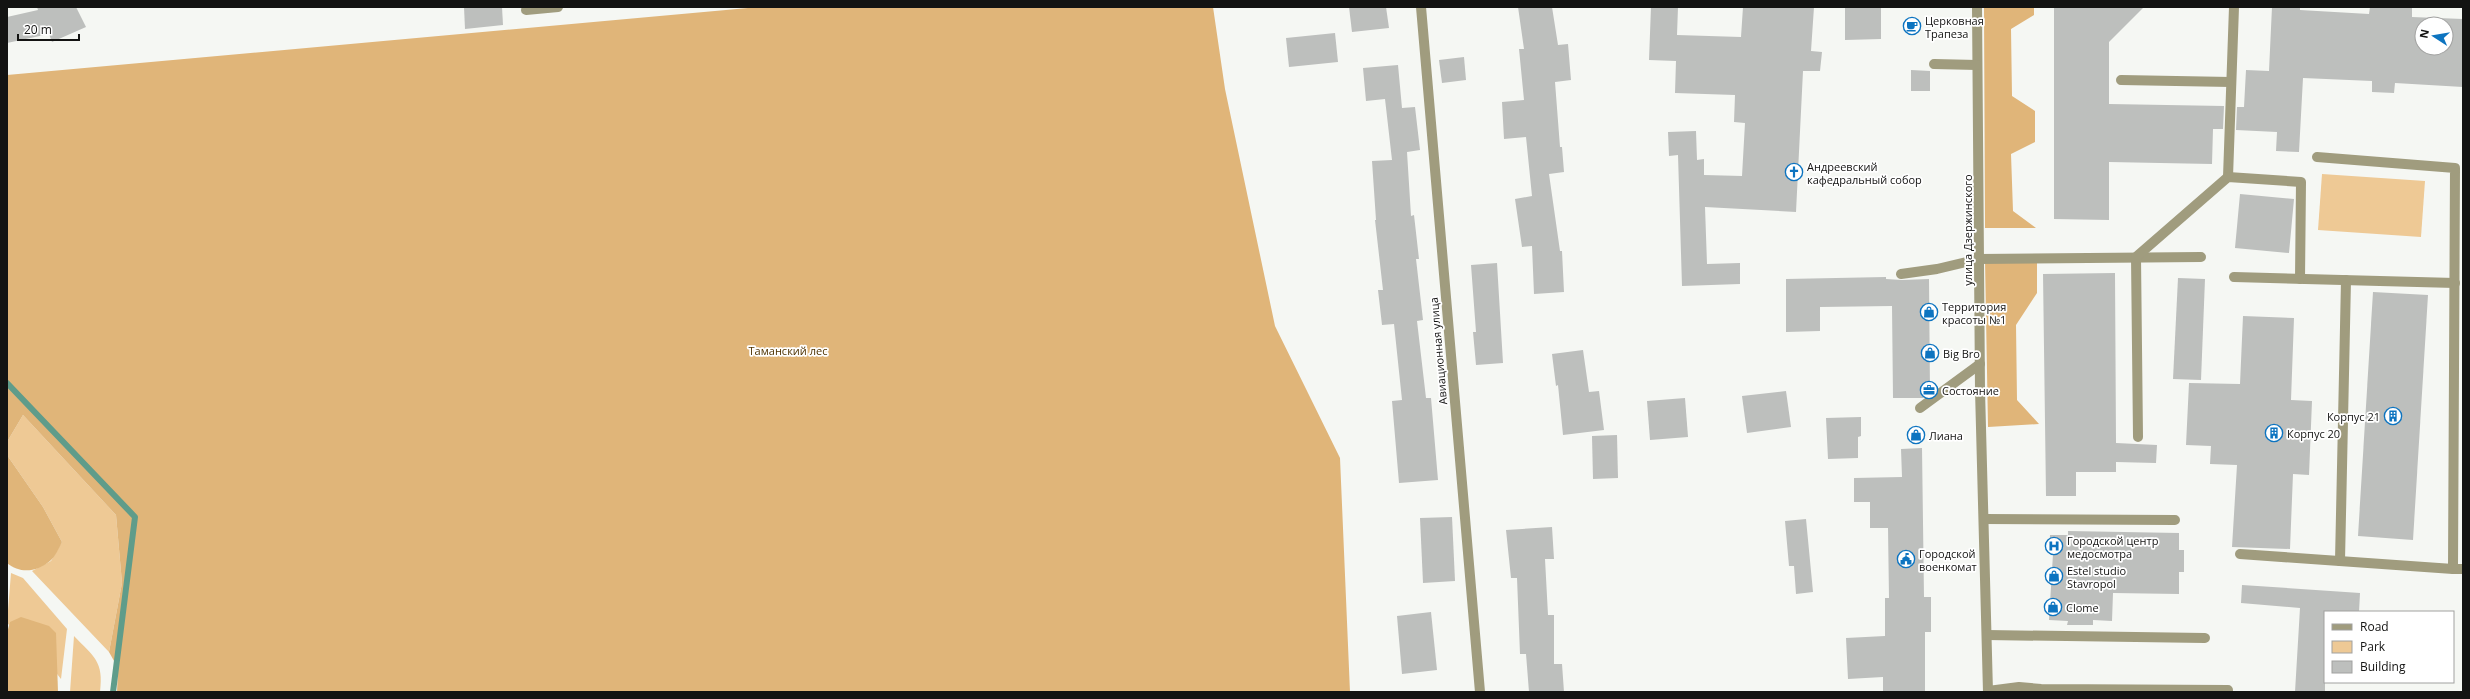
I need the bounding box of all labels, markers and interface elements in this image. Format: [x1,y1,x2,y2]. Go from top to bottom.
place label: Церковная Трапеза [1925,13,1984,41]
scale bar [18,16,79,42]
cafe icon: Церковная Трапеза [1902,16,1922,36]
north arrow [2414,16,2454,56]
text: 20 m [24,21,52,38]
text: N [2415,28,2432,40]
place label: Андреевский кафедральный собор [1807,159,1922,187]
church icon: Андреевский кафедральный собор [1784,162,1804,182]
street label: улица Дзержинского [1960,174,1975,286]
street label: Авиационная улица [1426,297,1450,405]
place label: Территория красоты №1 [1942,299,2006,327]
shop icon: Территория красоты №1 [1919,302,1939,322]
park label: Таманский лес [749,343,827,358]
shop icon: Big Bro [1920,343,1940,363]
place label: Big Bro [1943,346,1980,361]
office icon: Состояние [1919,380,1939,400]
place label: Состояние [1942,383,1999,398]
building icon: Корпус 21 [2383,406,2403,426]
place label: Корпус 21 [2327,409,2380,424]
building icon: Корпус 20 [2264,423,2284,443]
shop icon: Лиана [1906,425,1926,445]
place label: Корпус 20 [2287,426,2340,441]
place label: Лиана [1929,428,1963,443]
place label: Городской центр медосмотра [2067,533,2159,561]
hospital icon: Городской центр медосмотра [2044,536,2064,556]
place label: Городской военкомат [1919,546,1977,574]
public building icon: Городской военкомат [1896,549,1916,569]
place label: Estel studio Stavropol [2067,563,2127,591]
shop icon: Estel studio Stavropol [2044,566,2064,586]
shop icon: Clome [2043,597,2063,617]
place label: Clome [2066,600,2099,615]
legend [2324,611,2454,683]
text: Road [2360,618,2389,635]
text: Park [2360,638,2386,655]
text: Building [2360,658,2406,675]

